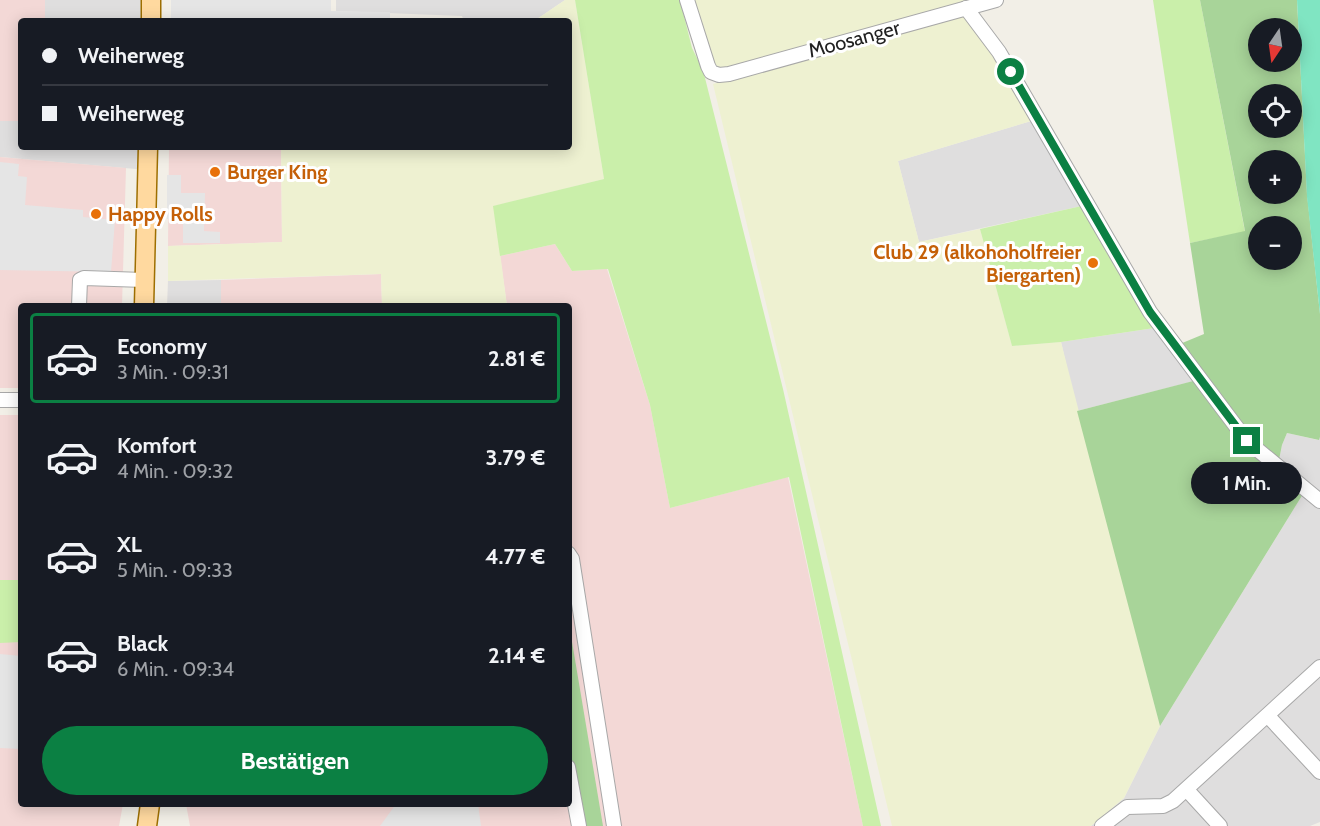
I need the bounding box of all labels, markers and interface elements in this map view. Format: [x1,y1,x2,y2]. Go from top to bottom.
street label: Moosanger [806,15,903,63]
north arrow [1248,18,1302,72]
map controls [1248,18,1302,270]
text: Weiherweg [78,42,184,69]
route start [997,58,1024,85]
button: locate [1248,84,1302,138]
text: Weiherweg [78,100,184,127]
button: + [1248,150,1302,204]
place label: Burger King [227,160,327,184]
marker: Burger King [208,165,222,179]
place label: Happy Rolls [108,202,213,226]
marker: Happy Rolls [89,207,103,221]
button: − [1248,216,1302,270]
place label: Club 29 (alkohoholfreier Biergarten) [873,240,1081,287]
marker: Club 29 (alkohoholfreier Biergarten) [1086,256,1100,270]
icon: car [45,331,99,385]
text: Economy [117,333,207,360]
text: 2.81 € [488,345,545,372]
text: 3 Min. · 09:31 [117,360,229,384]
route end [1233,427,1260,454]
icon: car [45,430,99,484]
text: Komfort [117,432,196,459]
text: 3.79 € [486,444,545,471]
text: 4 Min. · 09:32 [117,459,233,483]
callout: 1 Min. [1192,462,1302,504]
text: 1 Min. [1222,471,1271,495]
icon: car [45,529,99,583]
text: XL [117,531,142,558]
text: 4.77 € [485,543,545,570]
text: 5 Min. · 09:33 [117,558,233,582]
icon: car [45,628,99,682]
text: Black [117,630,168,657]
text: 2.14 € [488,642,545,669]
text: 6 Min. · 09:34 [117,657,234,681]
button: Bestätigen [42,726,548,795]

